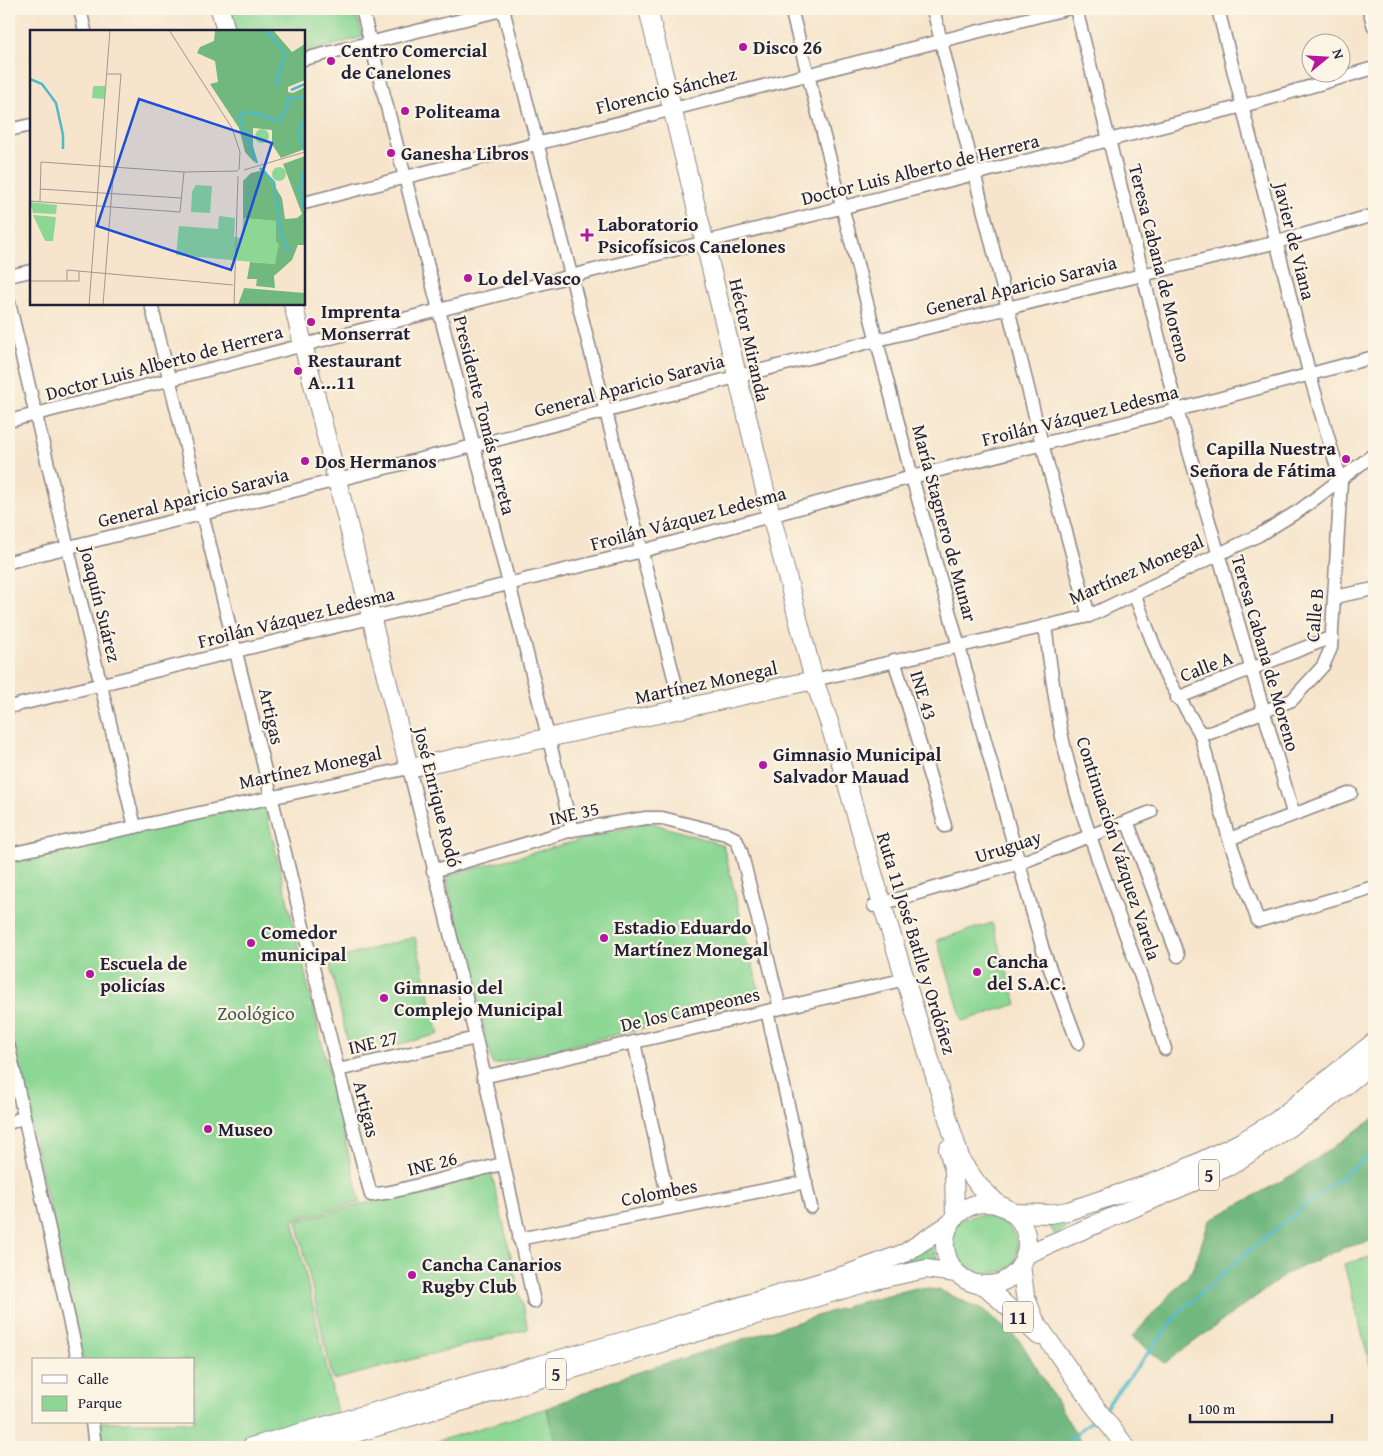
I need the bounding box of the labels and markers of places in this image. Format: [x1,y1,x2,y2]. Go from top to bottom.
place label: Disco 26 [753,33,822,61]
place label: Centro Comercial de Canelones [341,36,488,86]
marker: Disco 26 [737,41,749,53]
marker: Centro Comercial de Canelones [325,55,337,67]
place label: Politeama [415,97,500,125]
marker: Politeama [399,105,411,117]
place label: Ganesha Libros [401,139,529,167]
marker: Ganesha Libros [385,147,397,159]
place label: Laboratorio Psicofísicos Canelones [598,210,786,260]
marker: Laboratorio Psicofísicos Canelones [580,228,594,242]
place label: Lo del Vasco [478,264,581,292]
marker: Lo del Vasco [462,272,474,284]
place label: Imprenta Monserrat [321,297,411,347]
marker: Imprenta Monserrat [305,316,317,328]
place label: Restaurant A...11 [308,346,403,396]
marker: Restaurant A...11 [292,365,304,377]
place label: Capilla Nuestra Señora de Fátima [1190,434,1336,484]
place label: Dos Hermanos [315,447,437,475]
marker: Capilla Nuestra Señora de Fátima [1340,453,1352,465]
marker: Dos Hermanos [299,455,311,467]
place label: Gimnasio Municipal Salvador Mauad [773,740,942,790]
marker: Gimnasio Municipal Salvador Mauad [757,759,769,771]
place label: Estadio Eduardo Martínez Monegal [614,913,768,963]
place label: Comedor municipal [261,918,347,968]
marker: Estadio Eduardo Martínez Monegal [598,932,610,944]
marker: Comedor municipal [245,937,257,949]
place label: Cancha del S.A.C. [987,947,1066,997]
place label: Escuela de policías [100,949,187,999]
marker: Cancha del S.A.C. [971,966,983,978]
marker: Escuela de policías [84,968,96,980]
place label: Gimnasio del Complejo Municipal [394,973,563,1023]
marker: Gimnasio del Complejo Municipal [378,992,390,1004]
place label: Museo [218,1115,273,1143]
marker: Museo [202,1123,214,1135]
place label: Cancha Canarios Rugby Club [422,1250,562,1300]
marker: Cancha Canarios Rugby Club [406,1269,418,1281]

